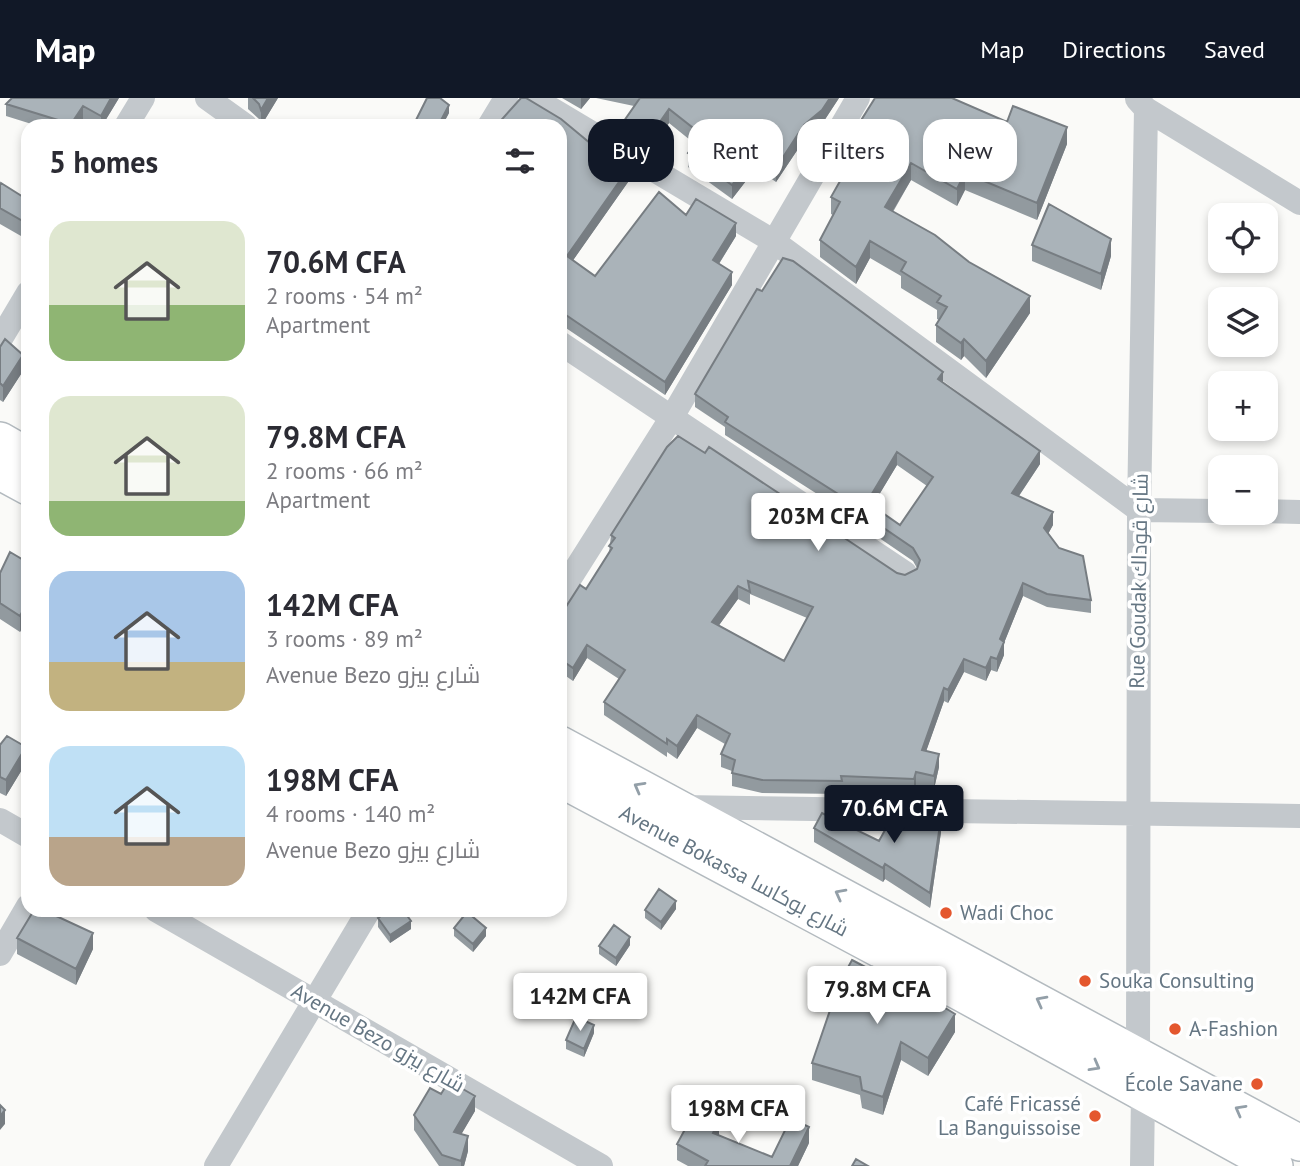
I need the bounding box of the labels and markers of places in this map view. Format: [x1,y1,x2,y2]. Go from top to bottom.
pin: 203M CFA [746,494,890,553]
pin: 70.6M CFA [814,786,974,845]
place label: Wadi Choc [960,899,1054,926]
marker: Wadi Choc [938,905,954,921]
pin: 79.8M CFA [797,967,957,1026]
place label: Souka Consulting [1099,967,1255,994]
marker: Souka Consulting [1077,973,1093,989]
pin: 142M CFA [508,974,652,1033]
place label: A-Fashion [1189,1015,1278,1042]
marker: A-Fashion [1167,1021,1183,1037]
place label: École Savane [1125,1070,1243,1097]
marker: École Savane [1249,1076,1265,1092]
pin: 198M CFA [666,1086,810,1145]
place label: Café Fricassé La Banguissoise [938,1090,1081,1141]
marker: Café Fricassé La Banguissoise [1087,1108,1103,1124]

